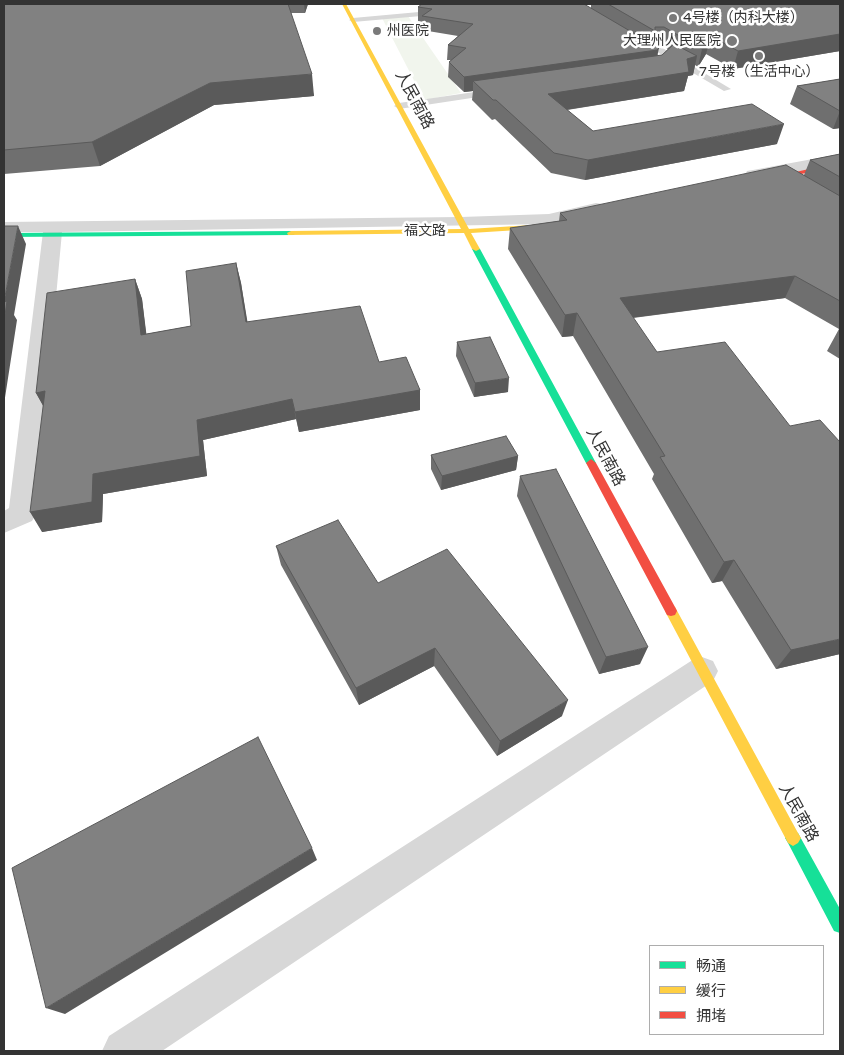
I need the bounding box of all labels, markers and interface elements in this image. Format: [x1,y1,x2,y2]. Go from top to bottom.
place label: 4号楼（内科大楼） [683,10,804,26]
marker: 4号楼（内科大楼） [667,12,679,24]
place label: 州医院 [387,23,429,39]
marker: 州医院 [371,25,383,37]
place label: 大理州人民医院 [623,33,721,49]
marker: 大理州人民医院 [725,34,739,48]
marker: 7号楼（生活中心） [753,50,765,62]
place label: 7号楼（生活中心） [699,64,819,80]
street label: 人民南路 [391,67,437,133]
street label: 福文路 [404,223,446,239]
street label: 人民南路 [582,424,628,490]
street label: 人民南路 [774,780,822,846]
legend [649,945,824,1035]
text: 畅通 [696,957,726,975]
text: 缓行 [696,982,726,1000]
text: 拥堵 [696,1007,726,1025]

